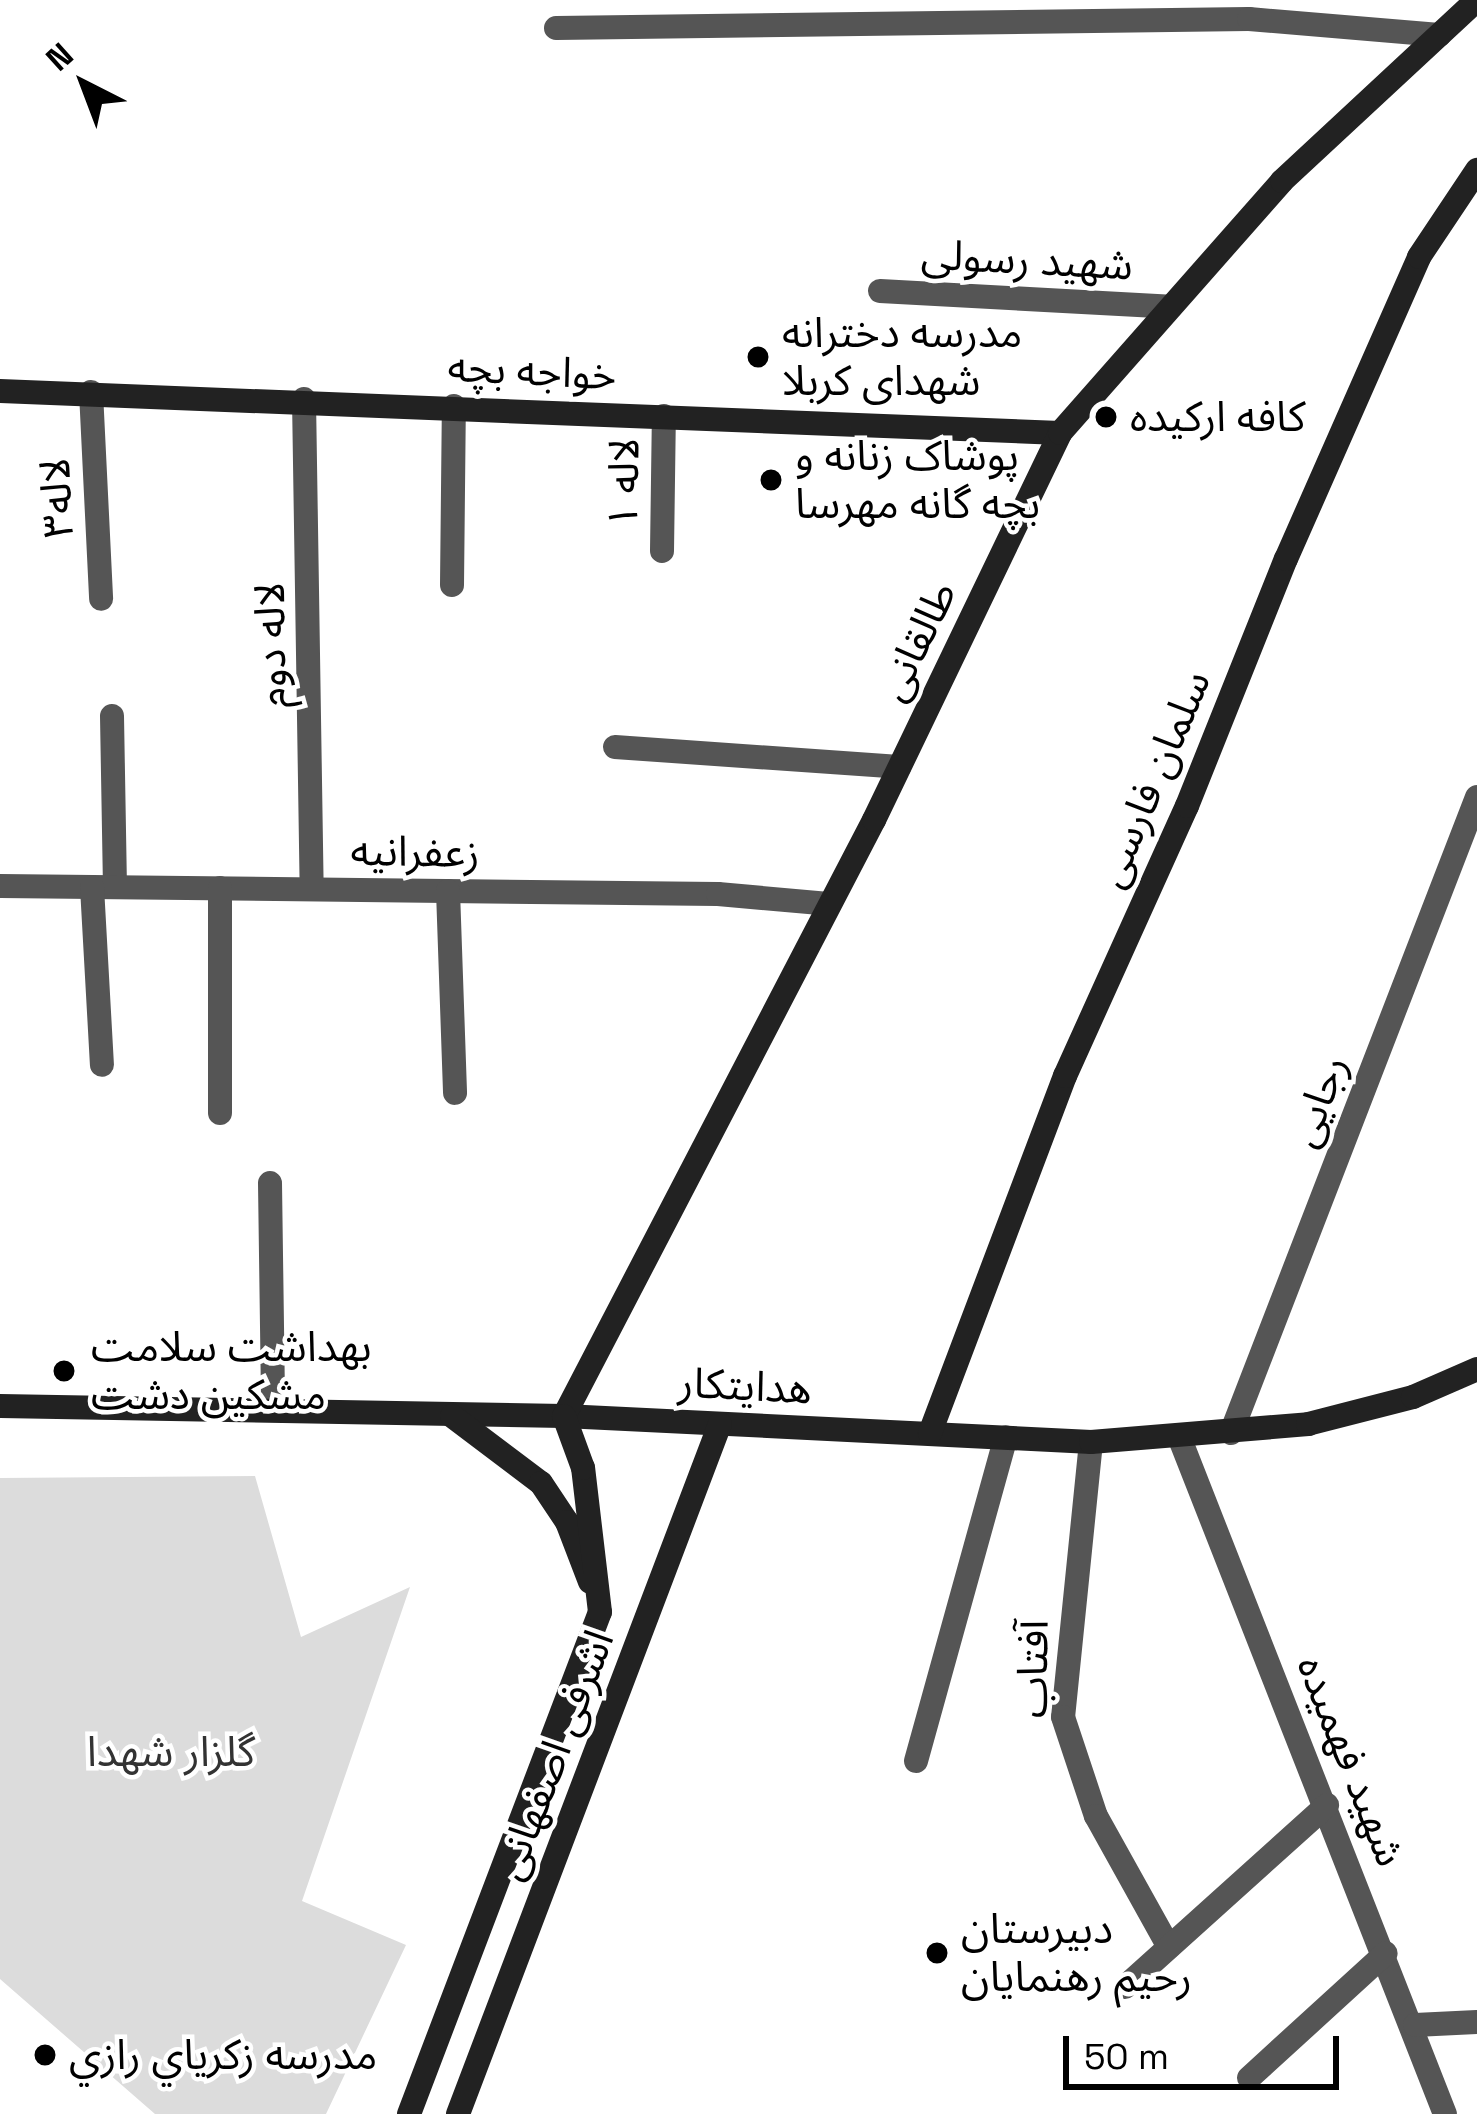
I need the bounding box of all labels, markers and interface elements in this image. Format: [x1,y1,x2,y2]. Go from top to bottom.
north arrow [24,24,144,144]
text: N [38,34,82,80]
street label: شهید رسولی [920,229,1134,291]
place label: مدرسه دخترانه شهدای کربلا [782,308,1022,406]
street label: خواجه بچه [446,341,618,401]
marker: مدرسه دخترانه شهدای کربلا [745,344,771,370]
place label: کافه ارکیده [1130,392,1306,442]
marker: کافه ارکیده [1093,404,1119,430]
place label: پوشاک زنانه و بچه گانه مهرسا [795,431,1040,530]
street label: لاله ۱ [598,437,650,529]
street label: لاله۳ [30,457,84,539]
marker: پوشاک زنانه و بچه گانه مهرسا [758,467,784,493]
street label: طالقانی [867,573,967,709]
street label: لاله دوم [245,582,297,708]
street label: سلمان فارسی [1085,663,1221,895]
street label: زعفرانیه [350,826,480,878]
street label: رجایی [1278,1048,1358,1154]
place label: بهداشت سلامت مشکین دشت [91,1322,372,1420]
marker: بهداشت سلامت مشکین دشت [48,1355,80,1387]
street label: هدایتکار [677,1357,813,1415]
street label: آفتاب [1007,1619,1059,1719]
street label: اشرفی اصفهانی [483,1623,625,1887]
street label: شهید فهمیده [1286,1648,1416,1874]
park label: گلزار شهدا [87,1727,255,1777]
place label: دبیرستان رحیم رهنمایان [961,1904,1192,2002]
marker: دبیرستان رحیم رهنمایان [924,1940,950,1966]
scale bar [1069,2012,1345,2086]
place label: مدرسه زكرياي رازي [69,2030,377,2080]
text: 50 m [1084,2034,1169,2080]
marker: مدرسه زكرياي رازي [32,2042,58,2068]

